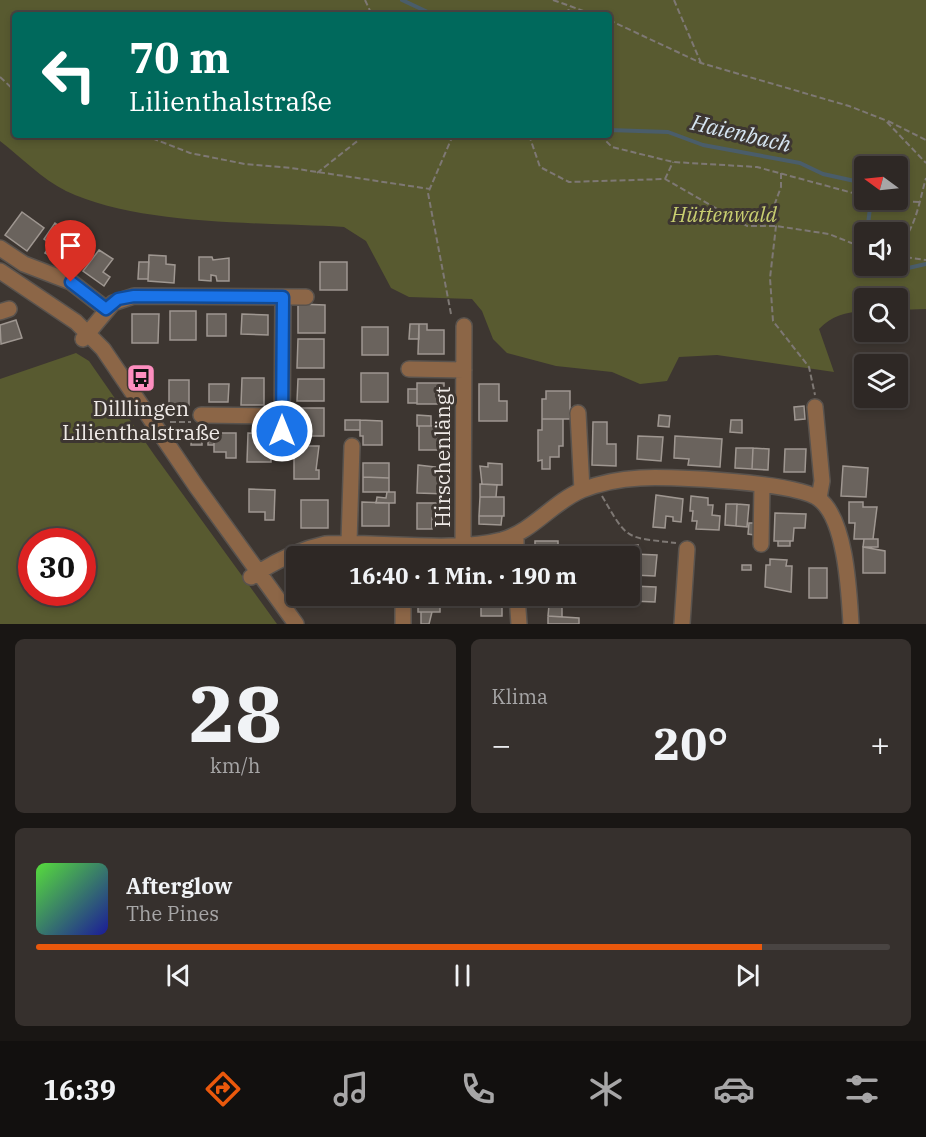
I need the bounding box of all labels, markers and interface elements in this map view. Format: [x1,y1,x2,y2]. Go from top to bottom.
text: 70 m [129,30,230,85]
icon: left [30,36,108,114]
text: Lilienthalstraße [129,83,332,118]
water label: Haienbach [687,107,794,158]
north arrow [854,156,908,210]
map controls [854,156,908,408]
park label: Hüttenwald [670,200,777,228]
pin [45,220,96,282]
button: sound [854,222,908,276]
icon: arrive [54,229,87,262]
button: search [854,288,908,342]
button: layers [854,354,908,408]
bus stop icon: Dilllingen Lilienthalstraße [125,362,157,394]
street label: Hirschenlängt [428,386,456,528]
place label: Dilllingen Lilienthalstraße [62,394,220,446]
position arrow [250,399,314,463]
speed limit sign: 30 [18,528,96,606]
text: 16:40 · 1 Min. · 190 m [349,561,577,590]
text: 28 [188,662,282,763]
text: Klima [492,683,548,710]
text: 20° [653,714,728,772]
text: − [492,723,511,766]
text: + [870,723,890,766]
text: km/h [210,752,261,779]
text: Afterglow [126,871,233,900]
text: The Pines [126,900,219,927]
icon: previous [162,959,195,992]
icon: pause [446,959,479,992]
icon: next [731,959,764,992]
icon: directions [202,1068,244,1110]
icon: music [330,1068,372,1110]
icon: phone [457,1068,499,1110]
icon: climate [585,1068,627,1110]
icon: car [713,1068,755,1110]
icon: filters [841,1068,883,1110]
text: 16:39 [43,1072,116,1107]

